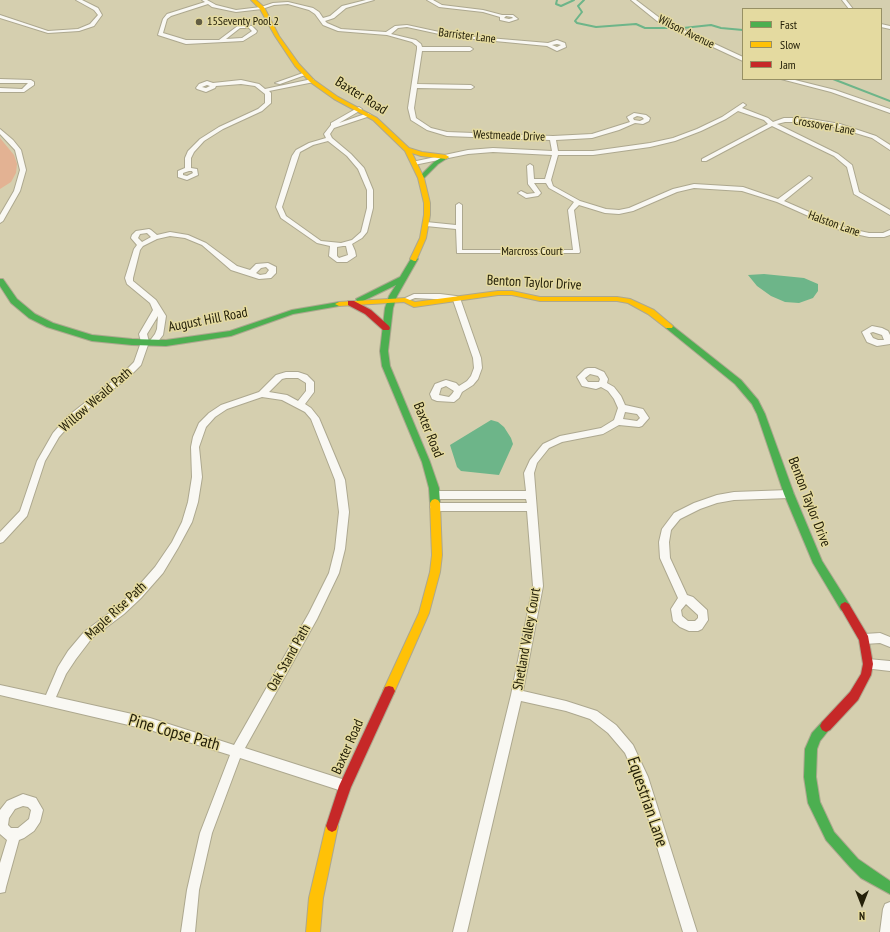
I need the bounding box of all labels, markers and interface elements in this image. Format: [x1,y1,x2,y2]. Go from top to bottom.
legend [742,8,882,80]
street label: Wilson Avenue [655,12,717,52]
place label: 15Seventy Pool 2 [207,15,279,29]
marker: 15Seventy Pool 2 [194,17,204,27]
text: Fast [780,17,797,32]
street label: Barrister Lane [438,25,496,47]
text: Slow [780,37,800,52]
text: Jam [780,57,796,72]
street label: Baxter Road [332,73,390,119]
street label: Crossover Lane [792,114,856,138]
street label: Westmeade Drive [473,128,545,144]
street label: Halston Lane [806,208,862,240]
street label: Marcross Court [501,245,563,259]
street label: Benton Taylor Drive [486,272,582,294]
street label: August Hill Road [167,304,249,336]
street label: Willow Weald Path [56,364,136,436]
street label: Baxter Road [409,400,447,460]
street label: Benton Taylor Drive [784,455,834,549]
street label: Maple Rise Path [82,578,150,644]
street label: Shetland Valley Court [510,586,544,692]
street label: Oak Stand Path [264,622,314,694]
street label: Pine Copse Path [126,710,222,756]
street label: Baxter Road [328,717,368,777]
street label: Equestrian Lane [622,754,672,850]
north arrow [842,884,882,924]
text: N [859,909,865,923]

